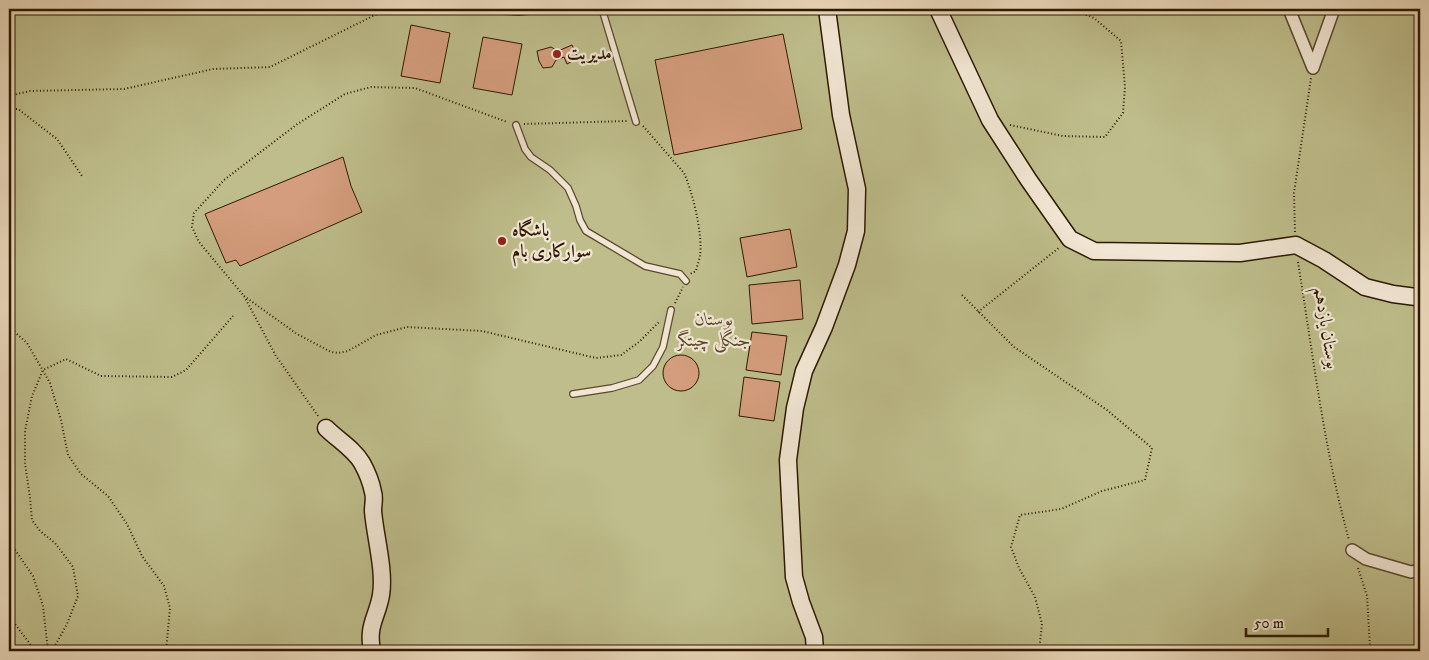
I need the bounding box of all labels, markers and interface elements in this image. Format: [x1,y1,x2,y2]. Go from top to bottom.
place label: مدیریت [567,43,612,65]
marker: مدیریت [551,48,563,60]
place label: باشگاه سوارکاری بام [512,218,591,267]
marker: باشگاه سوارکاری بام [496,235,508,247]
street label: بوستان یازدهم [1304,285,1343,371]
park label: بوستان جنگلی چیتگر [676,309,751,353]
scale bar [1246,605,1329,637]
text: 50 m [1254,614,1284,633]

